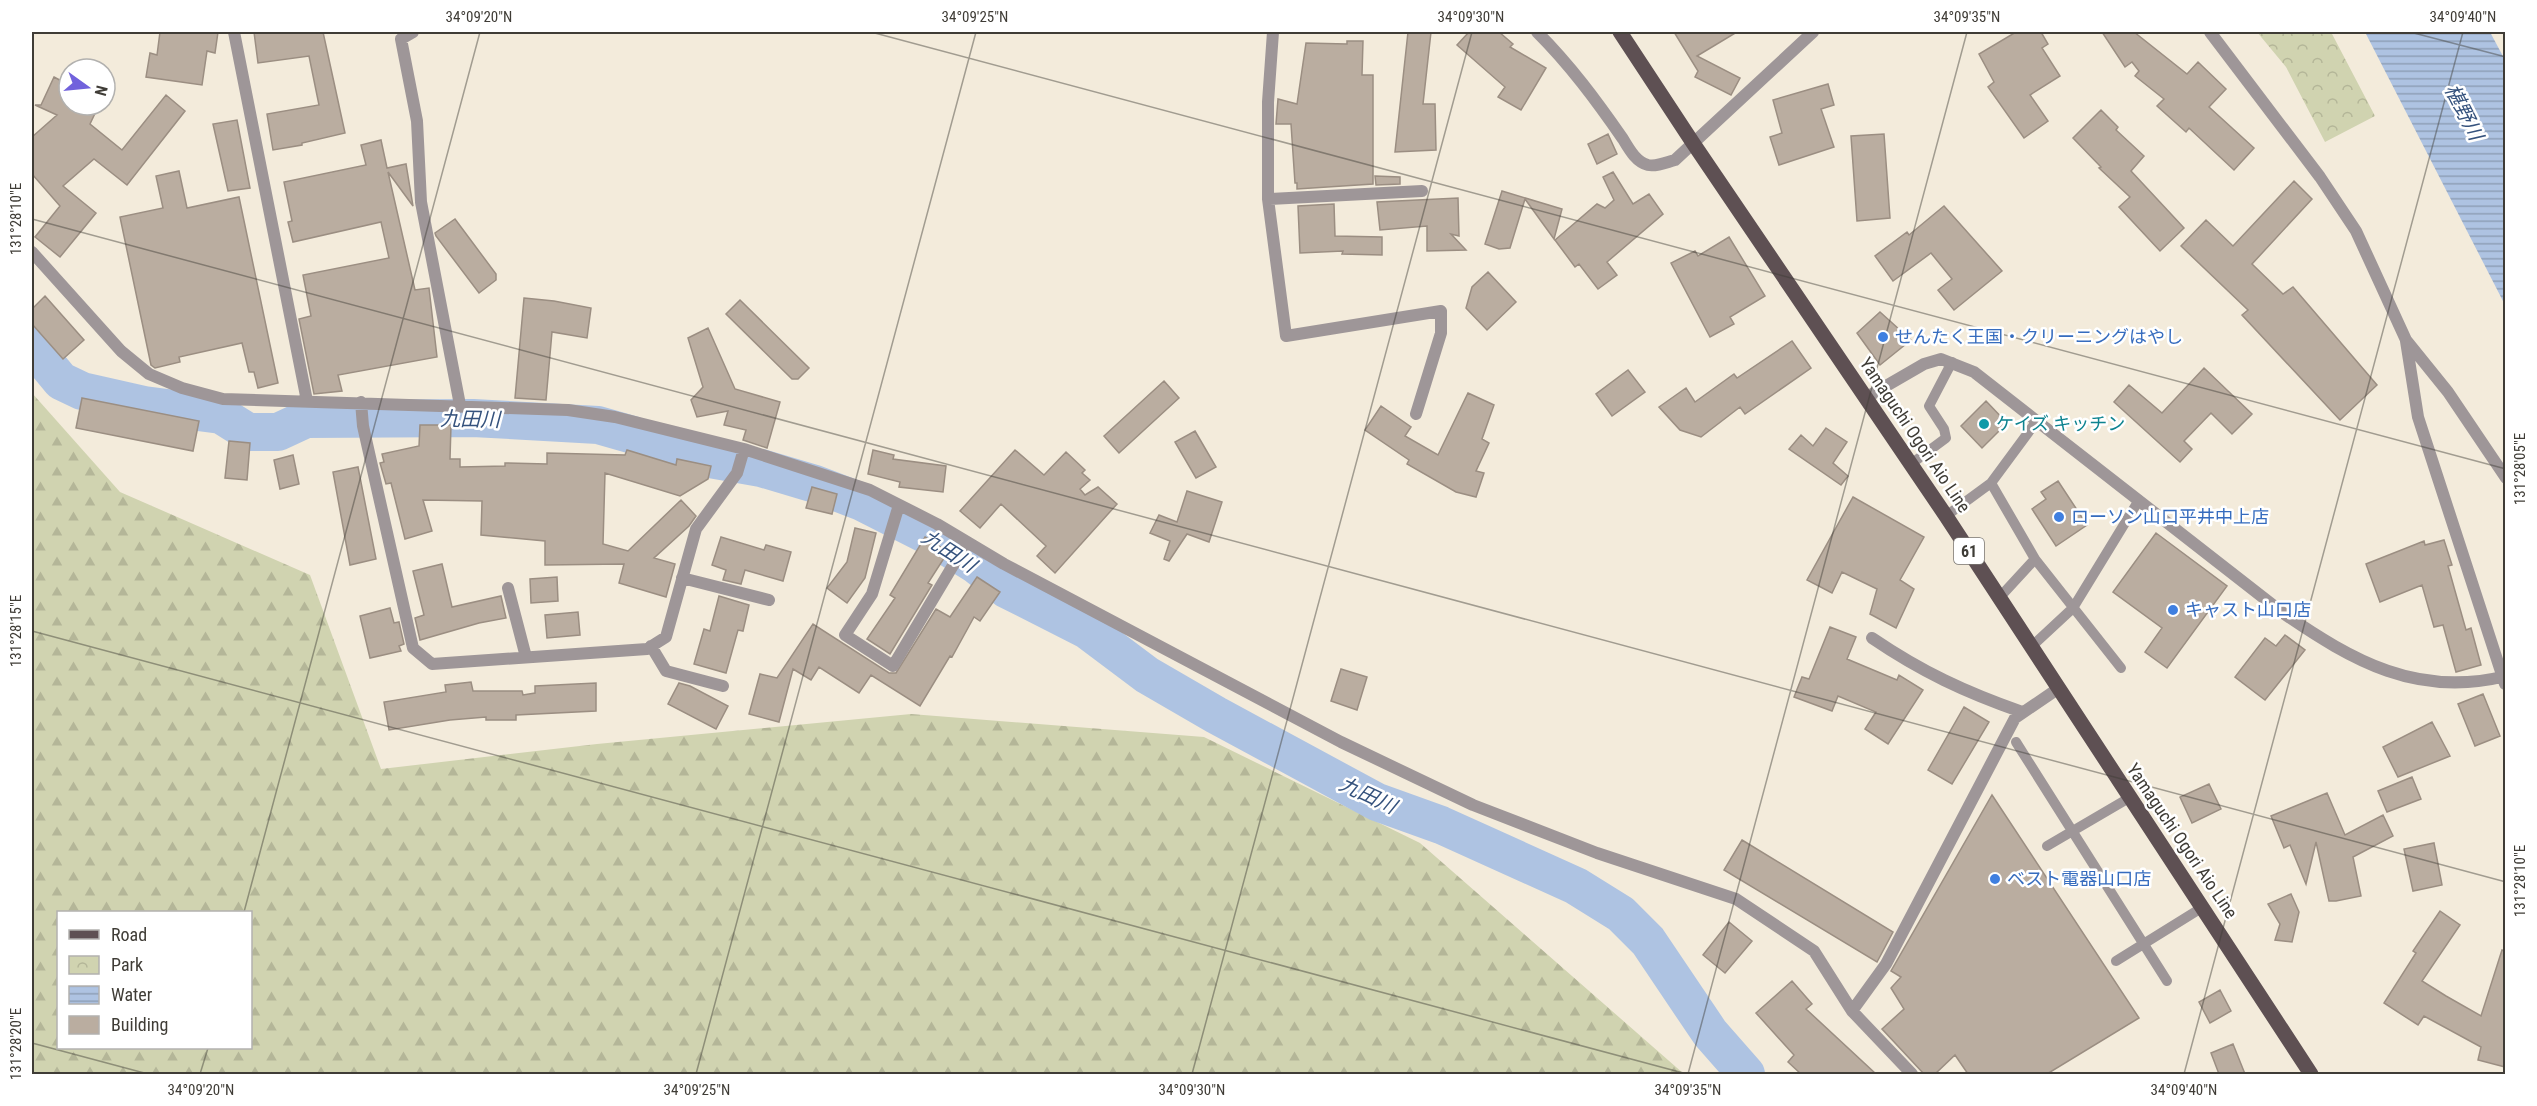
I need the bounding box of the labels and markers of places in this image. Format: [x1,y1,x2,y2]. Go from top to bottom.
place label: せんたく王国・クリーニングはやし [1895,326,2183,347]
marker: せんたく王国・クリーニングはやし [1876,330,1890,344]
place label: ケイズ キッチン [1996,413,2125,434]
marker: ケイズ キッチン [1977,417,1991,431]
place label: ローソン山口平井中上店 [2071,506,2269,527]
marker: ローソン山口平井中上店 [2052,510,2066,524]
place label: キャスト山口店 [2185,599,2311,620]
marker: キャスト山口店 [2166,603,2180,617]
place label: ベスト電器山口店 [2007,868,2151,889]
marker: ベスト電器山口店 [1988,872,2002,886]

